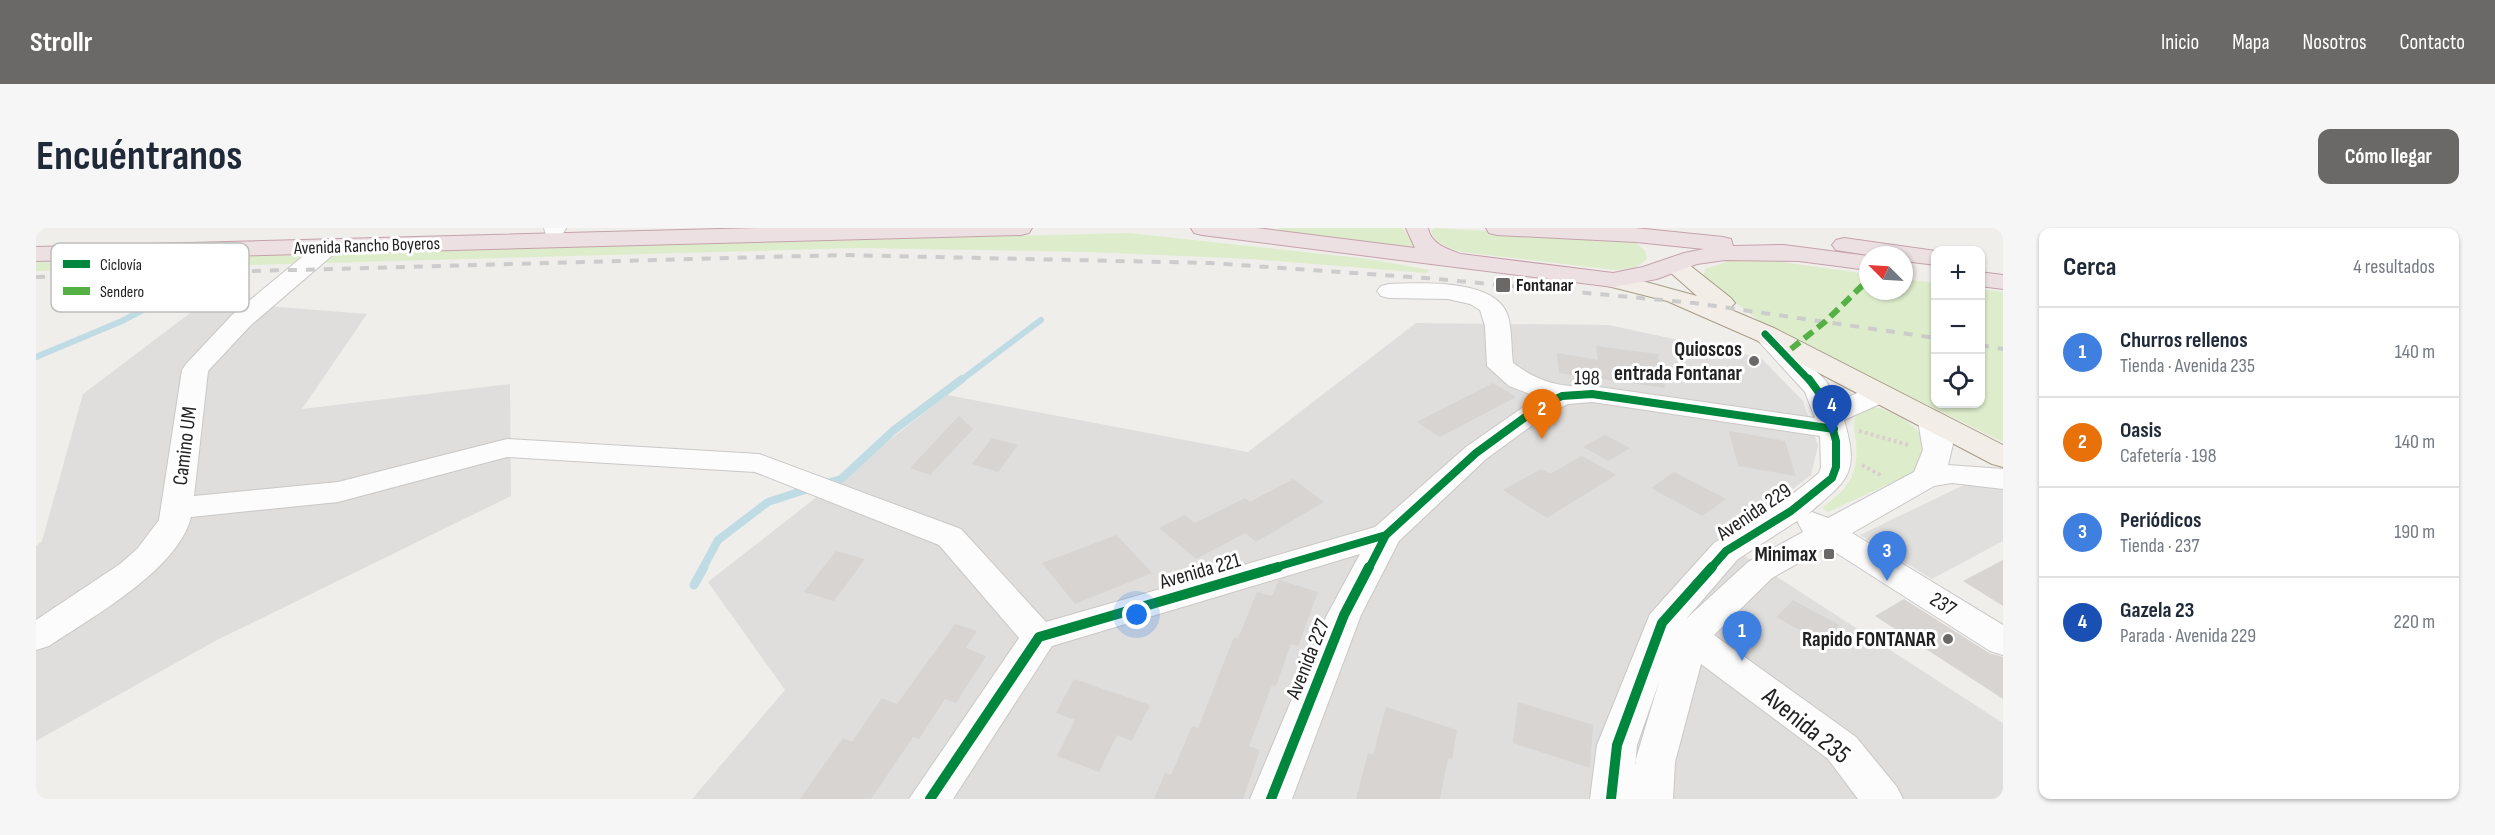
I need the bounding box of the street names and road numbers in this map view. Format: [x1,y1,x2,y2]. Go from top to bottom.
street label: Avenida Rancho Boyeros [293,233,440,259]
street label: 198 [1574,365,1600,391]
street label: Camino UM [168,405,202,487]
street label: Avenida 229 [1711,478,1796,547]
street label: Avenida 221 [1156,547,1244,595]
street label: 237 [1925,587,1961,622]
street label: Avenida 227 [1280,615,1336,704]
street label: Avenida 235 [1755,681,1856,771]

